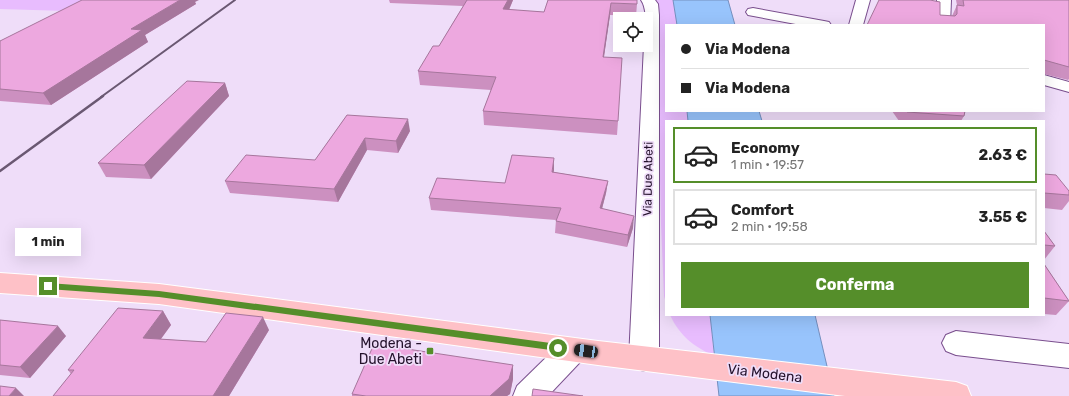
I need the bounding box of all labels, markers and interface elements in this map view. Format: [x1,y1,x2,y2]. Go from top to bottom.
map controls [613,12,653,52]
button: locate [613,12,653,52]
text: Via Modena [705,40,790,58]
text: Via Modena [705,79,790,97]
icon: car [683,137,719,173]
text: Economy [731,139,800,157]
street label: Via Due Abeti [640,142,656,216]
text: 2.63 € [978,146,1027,164]
text: 1 min · 19:57 [731,157,804,172]
icon: car [683,199,719,235]
text: Comfort [731,201,794,219]
text: 3.55 € [979,208,1027,226]
text: 2 min · 19:58 [731,219,808,234]
callout: 1 min [15,228,81,256]
text: 1 min [31,234,65,249]
button: Conferma [681,262,1029,308]
route end [39,277,57,295]
place label: Modena - Due Abeti [359,335,422,368]
route start [549,339,567,357]
car [573,343,599,359]
marker: Modena - Due Abeti [425,346,435,356]
street label: Via Modena [727,360,803,387]

